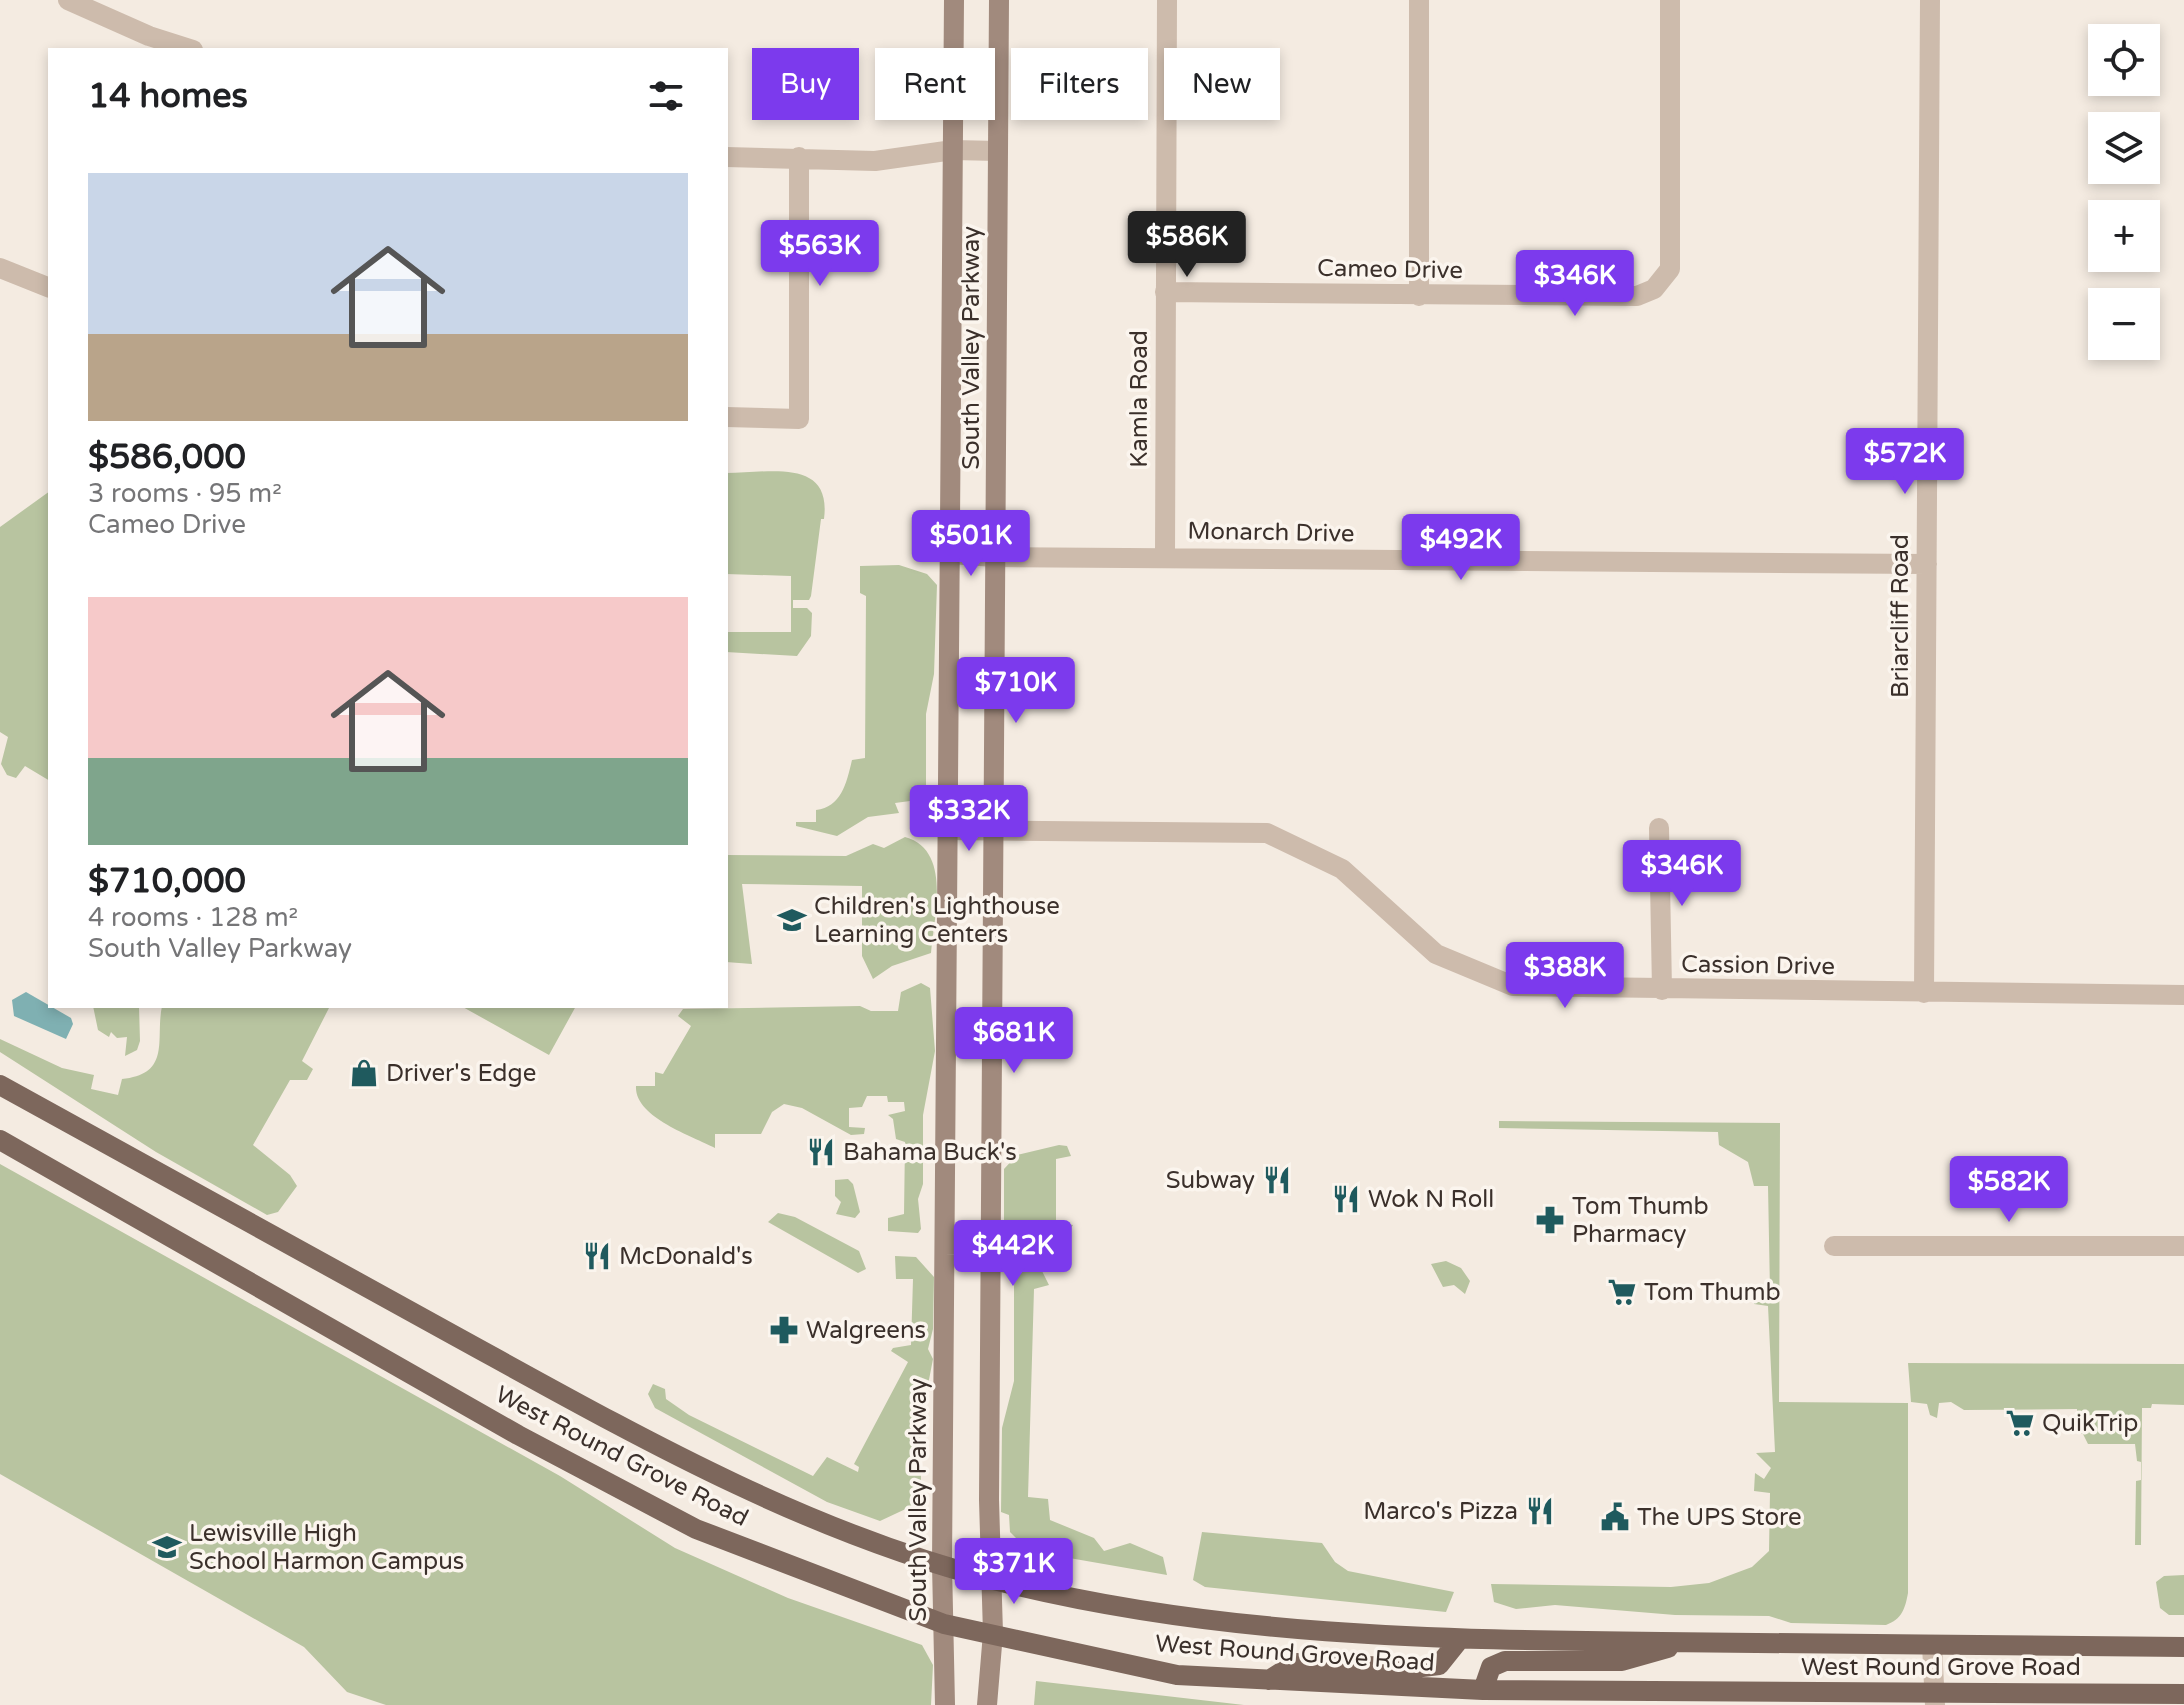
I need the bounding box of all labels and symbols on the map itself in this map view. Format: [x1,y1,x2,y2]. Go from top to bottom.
pin: $586K [1131,211,1243,279]
pin: $563K [764,220,876,288]
street label: South Valley Parkway [957,226,986,470]
pin: $346K [1519,250,1631,318]
street label: Cameo Drive [1317,254,1463,285]
street label: Kamla Road [1125,330,1154,468]
pin: $572K [1849,428,1961,496]
pin: $501K [915,510,1027,578]
pin: $492K [1405,514,1517,582]
street label: Monarch Drive [1187,517,1355,548]
street label: Briarcliff Road [1886,534,1915,698]
pin: $710K [960,657,1072,725]
pin: $332K [913,785,1025,853]
pin: $346K [1626,840,1738,908]
place label: Children's Lighthouse Learning Centers [814,892,1060,949]
school or university icon: Children's Lighthouse Learning Centers [777,905,807,935]
pin: $388K [1509,942,1621,1010]
street label: Cassion Drive [1681,950,1835,981]
pin: $681K [958,1007,1070,1075]
shop icon: Driver's Edge [349,1058,379,1088]
place label: Driver's Edge [386,1059,536,1088]
restaurant icon: Bahama Buck's [806,1137,836,1167]
place label: Bahama Buck's [843,1138,1017,1167]
pin: $582K [1953,1156,2065,1224]
restaurant icon: Subway [1262,1165,1292,1195]
place label: Subway [1166,1166,1255,1195]
restaurant icon: Wok N Roll [1331,1184,1361,1214]
place label: Wok N Roll [1368,1185,1494,1214]
place label: Tom Thumb Pharmacy [1572,1192,1709,1249]
pharmacy icon: Tom Thumb Pharmacy [1535,1205,1565,1235]
pin: $442K [957,1220,1069,1288]
restaurant icon: McDonald's [582,1241,612,1271]
place label: McDonald's [619,1242,753,1271]
supermarket icon: Tom Thumb [1607,1277,1637,1307]
place label: Tom Thumb [1644,1278,1781,1307]
pharmacy icon: Walgreens [769,1315,799,1345]
place label: Walgreens [806,1316,926,1345]
street label: South Valley Parkway [904,1378,933,1622]
street label: West Round Grove Road [490,1380,753,1533]
supermarket icon: QuikTrip [2005,1408,2035,1438]
place label: QuikTrip [2042,1409,2138,1438]
restaurant icon: Marco's Pizza [1525,1496,1555,1526]
place label: Marco's Pizza [1363,1497,1518,1526]
public building icon: The UPS Store [1600,1502,1630,1532]
place label: The UPS Store [1637,1503,1802,1532]
place label: Lewisville High School Harmon Campus [189,1519,464,1576]
school or university icon: Lewisville High School Harmon Campus [152,1532,182,1562]
pin: $371K [958,1538,1070,1606]
street label: West Round Grove Road [1154,1629,1436,1678]
street label: West Round Grove Road [1801,1653,2081,1682]

